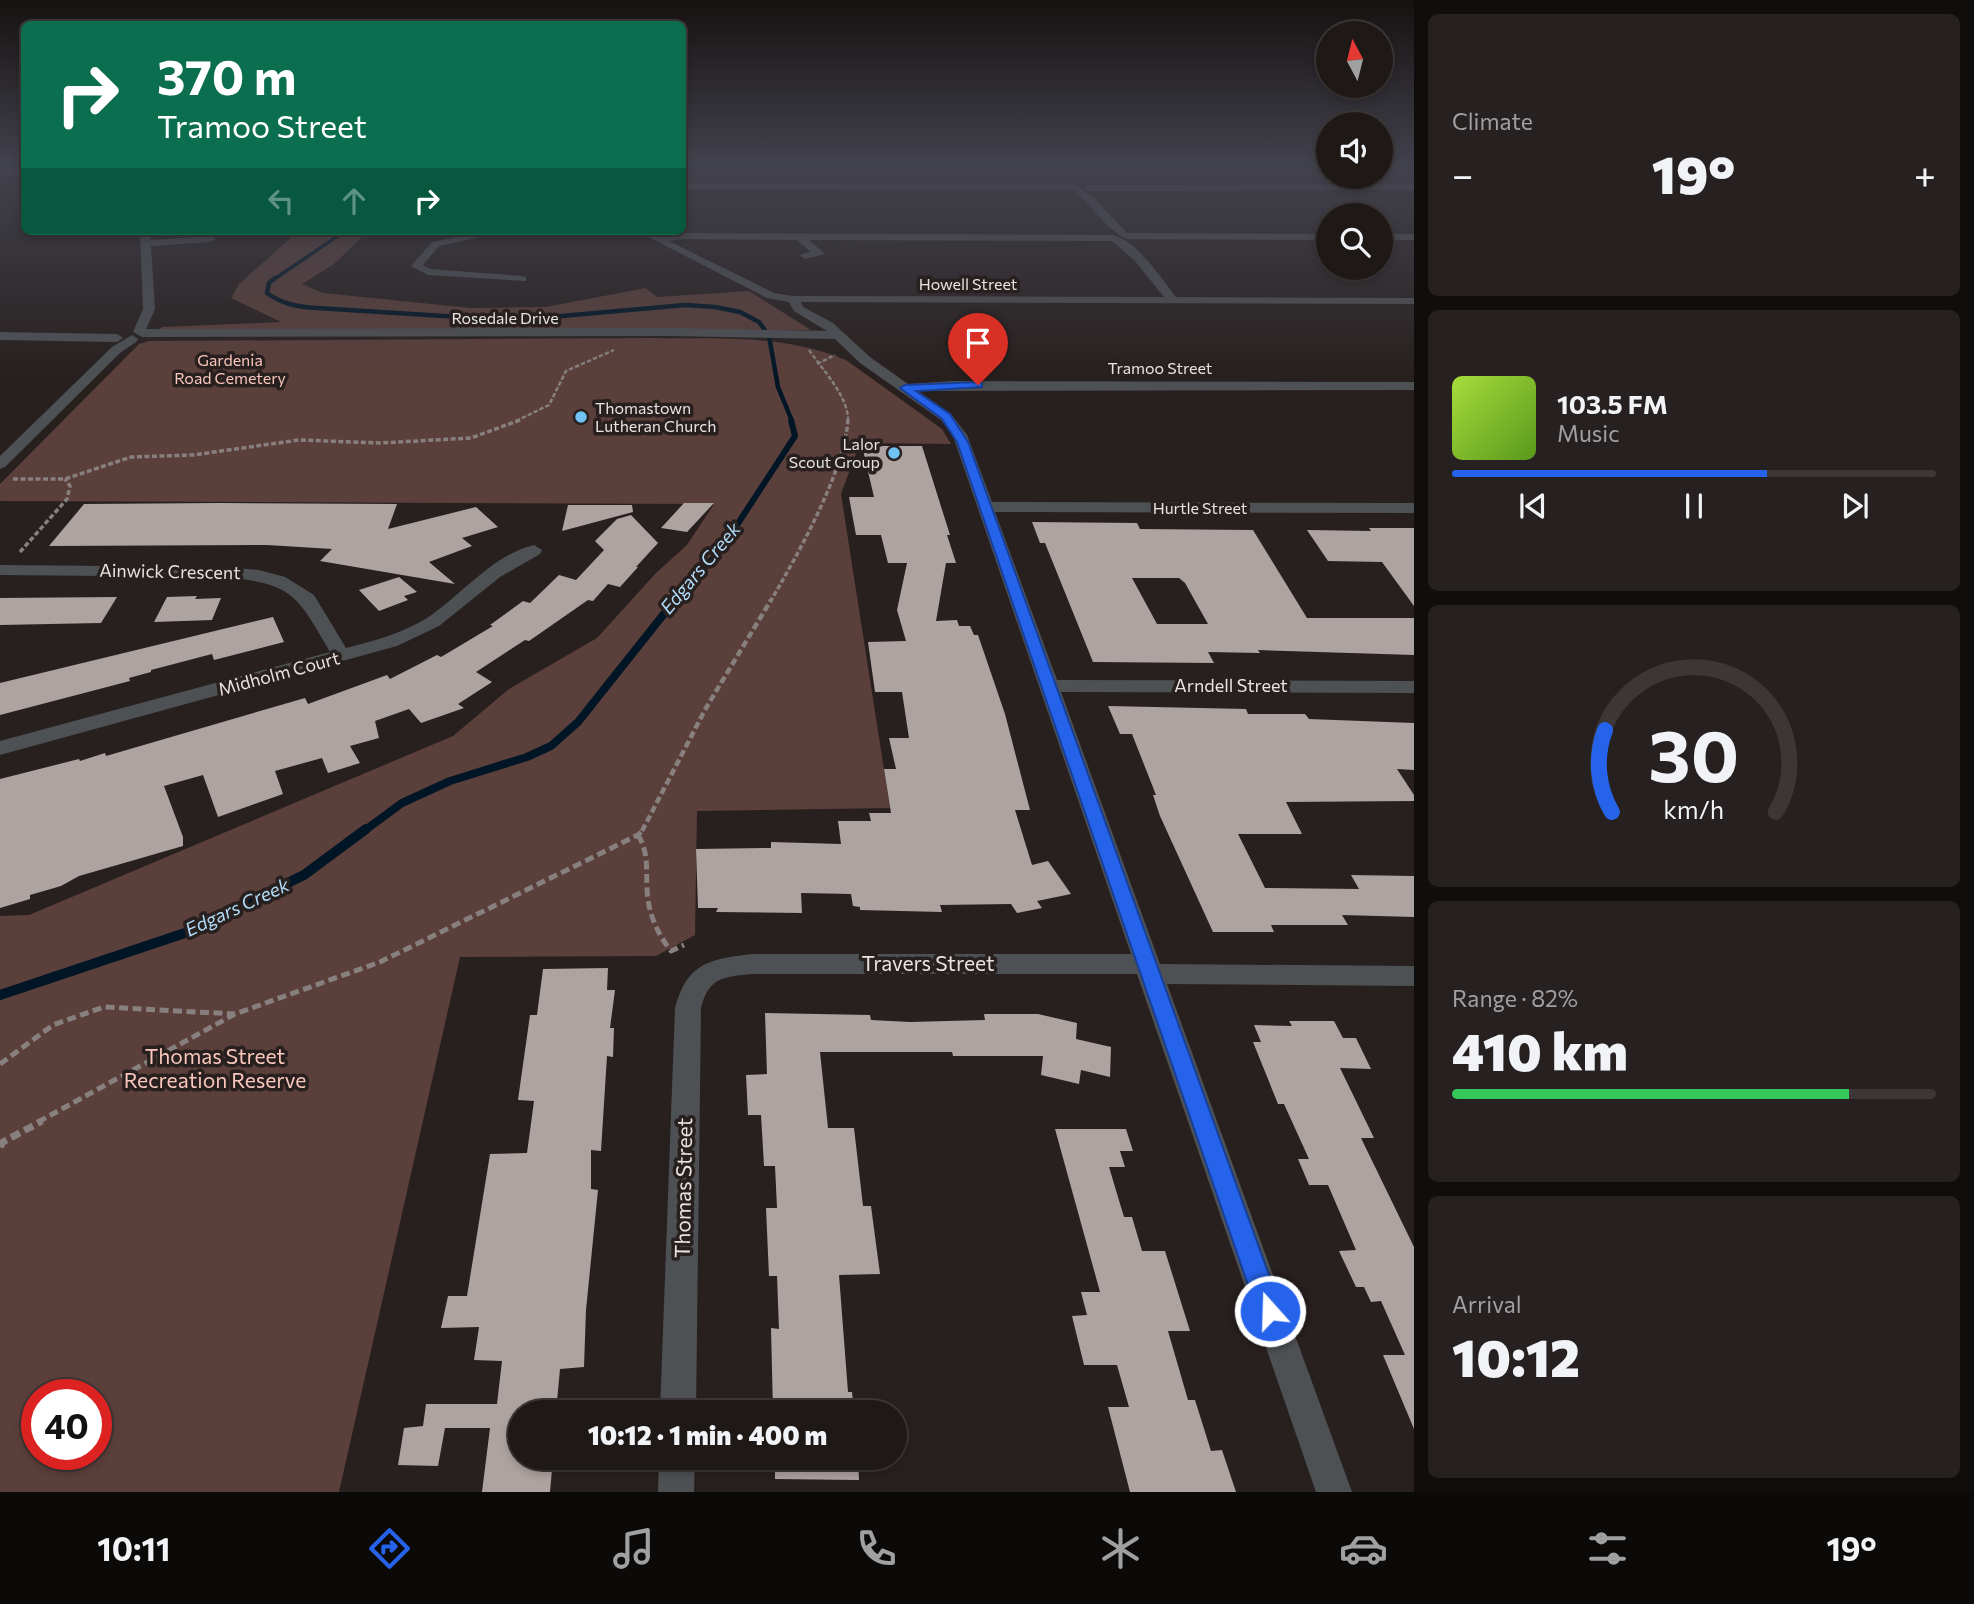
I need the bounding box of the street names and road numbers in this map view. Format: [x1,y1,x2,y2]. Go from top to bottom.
street label: Howell Street [919,274,1018,293]
street label: Rosedale Drive [451,308,559,327]
street label: Tramoo Street [1108,358,1213,377]
street label: Hurtle Street [1153,498,1248,517]
street label: Ainwick Crescent [99,559,241,583]
street label: Midholm Court [216,646,342,700]
street label: Arndell Street [1174,674,1288,696]
street label: Travers Street [861,950,995,975]
street label: Thomas Street [669,1118,696,1258]

